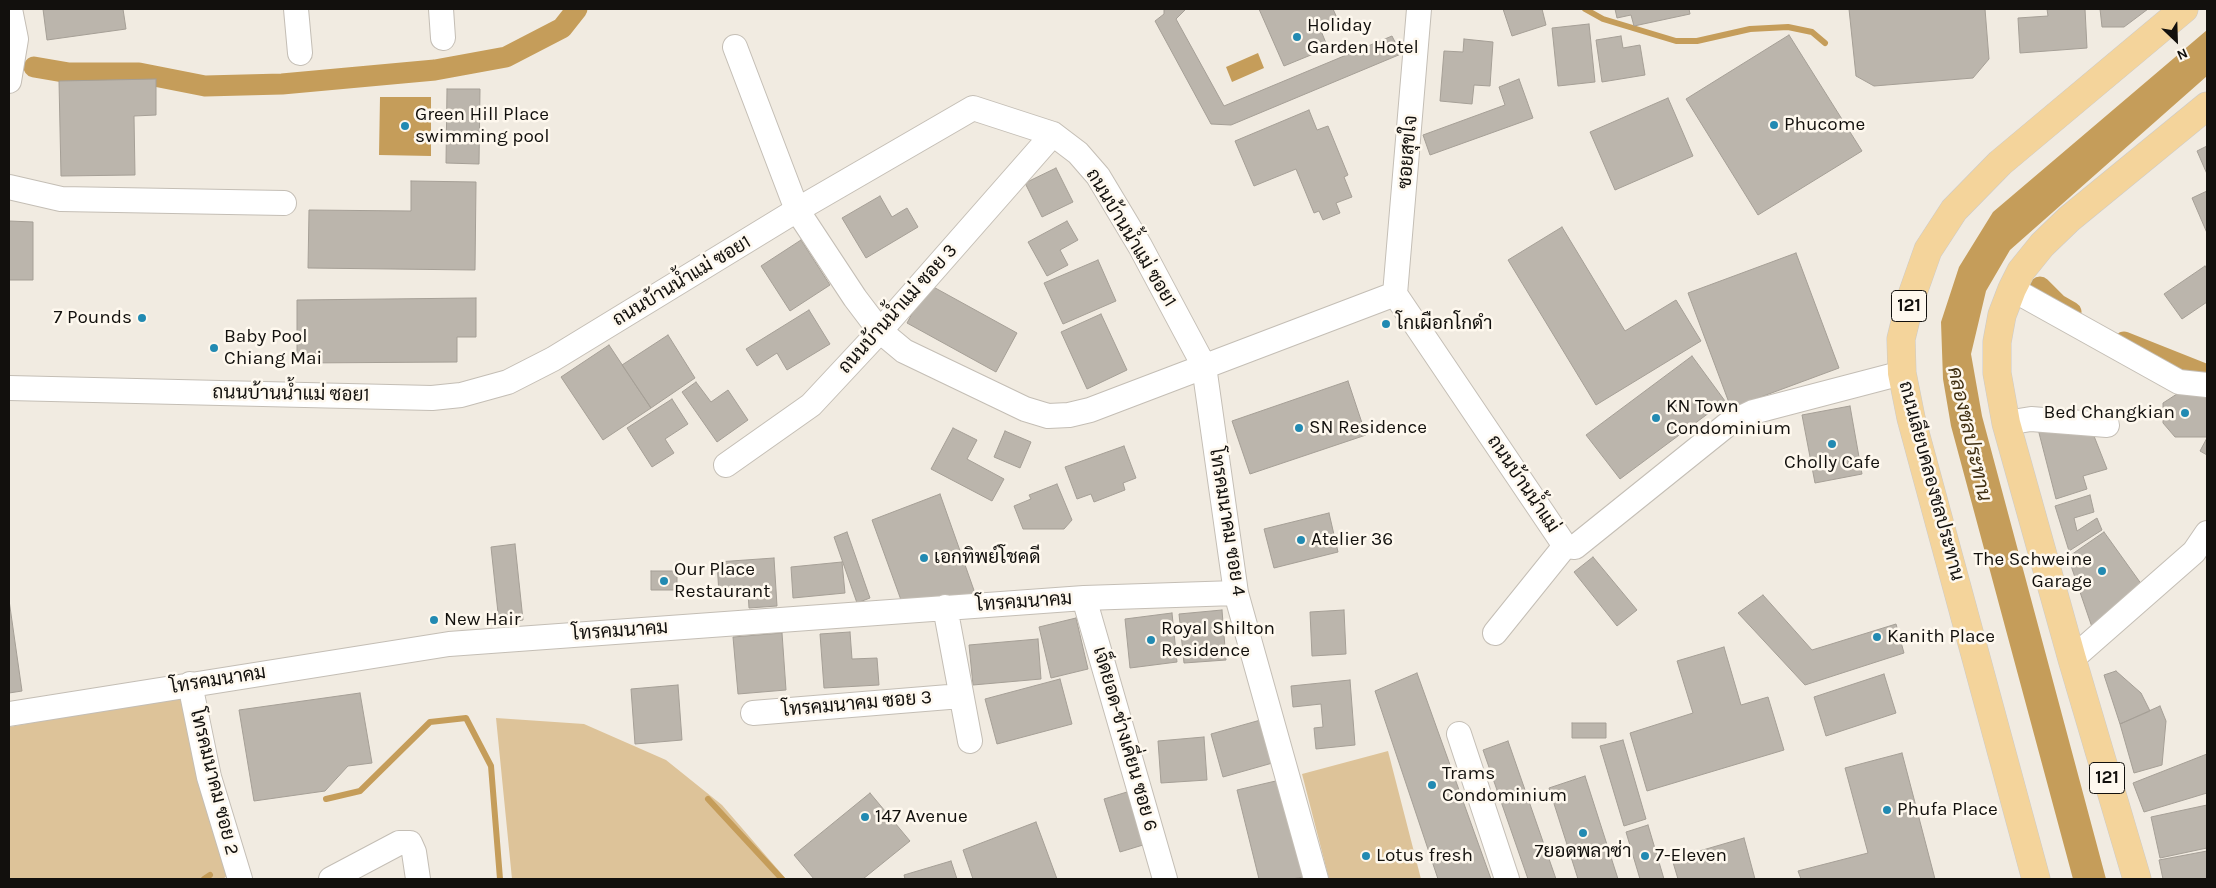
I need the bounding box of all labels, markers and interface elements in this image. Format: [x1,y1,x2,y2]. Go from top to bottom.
place label: Holiday Garden Hotel [1307,15,1419,59]
north arrow [2151,15,2201,65]
marker: Holiday Garden Hotel [1291,31,1303,43]
text: N [2174,44,2190,64]
place label: Green Hill Place swimming pool [415,104,550,148]
street label: ซอยสุขใจ [1393,114,1423,190]
place label: Phucome [1784,114,1865,136]
marker: Phucome [1768,119,1780,131]
marker: Green Hill Place swimming pool [399,120,411,132]
street label: ถนนบ้านน้ำแม่ ซอย1 [1081,165,1181,311]
street label: ถนนบ้านน้ำแม่ ซอย1 [609,231,755,331]
street label: ถนนบ้านน้ำแม่ ซอย 3 [834,239,962,379]
road number: 121 [1892,290,1926,322]
place label: 7 Pounds [53,307,132,329]
marker: 7 Pounds [136,312,148,324]
place label: โกเผือกโกดำ [1396,313,1493,335]
marker: โกเผือกโกดำ [1380,318,1392,330]
place label: Baby Pool Chiang Mai [224,326,322,370]
marker: Baby Pool Chiang Mai [208,342,220,354]
water label: คลองชลประทาน [1942,364,1996,504]
street label: ถนนเลียบคลองชลประทาน [1893,379,1969,583]
street label: ถนนบ้านน้ำแม่ ซอย1 [212,381,370,407]
place label: KN Town Condominium [1666,396,1791,440]
place label: Bed Changkian [2044,402,2175,424]
marker: Bed Changkian [2179,407,2191,419]
marker: KN Town Condominium [1650,412,1662,424]
place label: SN Residence [1309,417,1427,439]
marker: SN Residence [1293,422,1305,434]
street label: ถนนบ้านน้ำแม่ [1482,431,1564,537]
marker: Cholly Cafe [1826,438,1838,450]
street label: โทรคมนาคม ซอย 4 [1204,446,1250,598]
place label: Cholly Cafe [1784,452,1880,474]
place label: Atelier 36 [1311,529,1393,551]
marker: Atelier 36 [1295,534,1307,546]
place label: เอกทิพย์โชคดี [934,547,1040,569]
place label: The Schweine Garage [1974,549,2092,593]
marker: เอกทิพย์โชคดี [918,552,930,564]
place label: Our Place Restaurant [674,559,770,603]
marker: The Schweine Garage [2096,565,2108,577]
marker: Our Place Restaurant [658,575,670,587]
street label: โทรคมนาคม [975,587,1073,617]
place label: New Hair [444,609,521,631]
marker: New Hair [428,614,440,626]
street label: โทรคมนาคม [571,616,669,646]
place label: Royal Shilton Residence [1161,618,1275,662]
place label: Kanith Place [1887,626,1995,648]
marker: Kanith Place [1871,631,1883,643]
marker: Royal Shilton Residence [1145,634,1157,646]
street label: เจ็ดยอด-ช่างเคี่ยน ซอย 6 [1088,644,1162,834]
street label: โทรคมนาคม [169,661,267,699]
street label: โทรคมนาคม ซอย 3 [781,686,933,722]
street label: โทรคมนาคม ซอย 2 [185,706,243,858]
road number: 121 [2090,762,2124,794]
place label: Trams Condominium [1442,763,1567,807]
marker: Trams Condominium [1426,779,1438,791]
place label: Phufa Place [1897,799,1998,821]
marker: Phufa Place [1881,804,1893,816]
place label: 147 Avenue [875,806,968,828]
marker: 147 Avenue [859,811,871,823]
marker: 7ยอดพลาซ่า [1577,827,1589,839]
place label: 7ยอดพลาซ่า [1534,841,1632,863]
place label: Lotus fresh [1376,845,1473,867]
place label: 7-Eleven [1655,845,1727,867]
marker: Lotus fresh [1360,850,1372,862]
marker: 7-Eleven [1639,850,1651,862]

